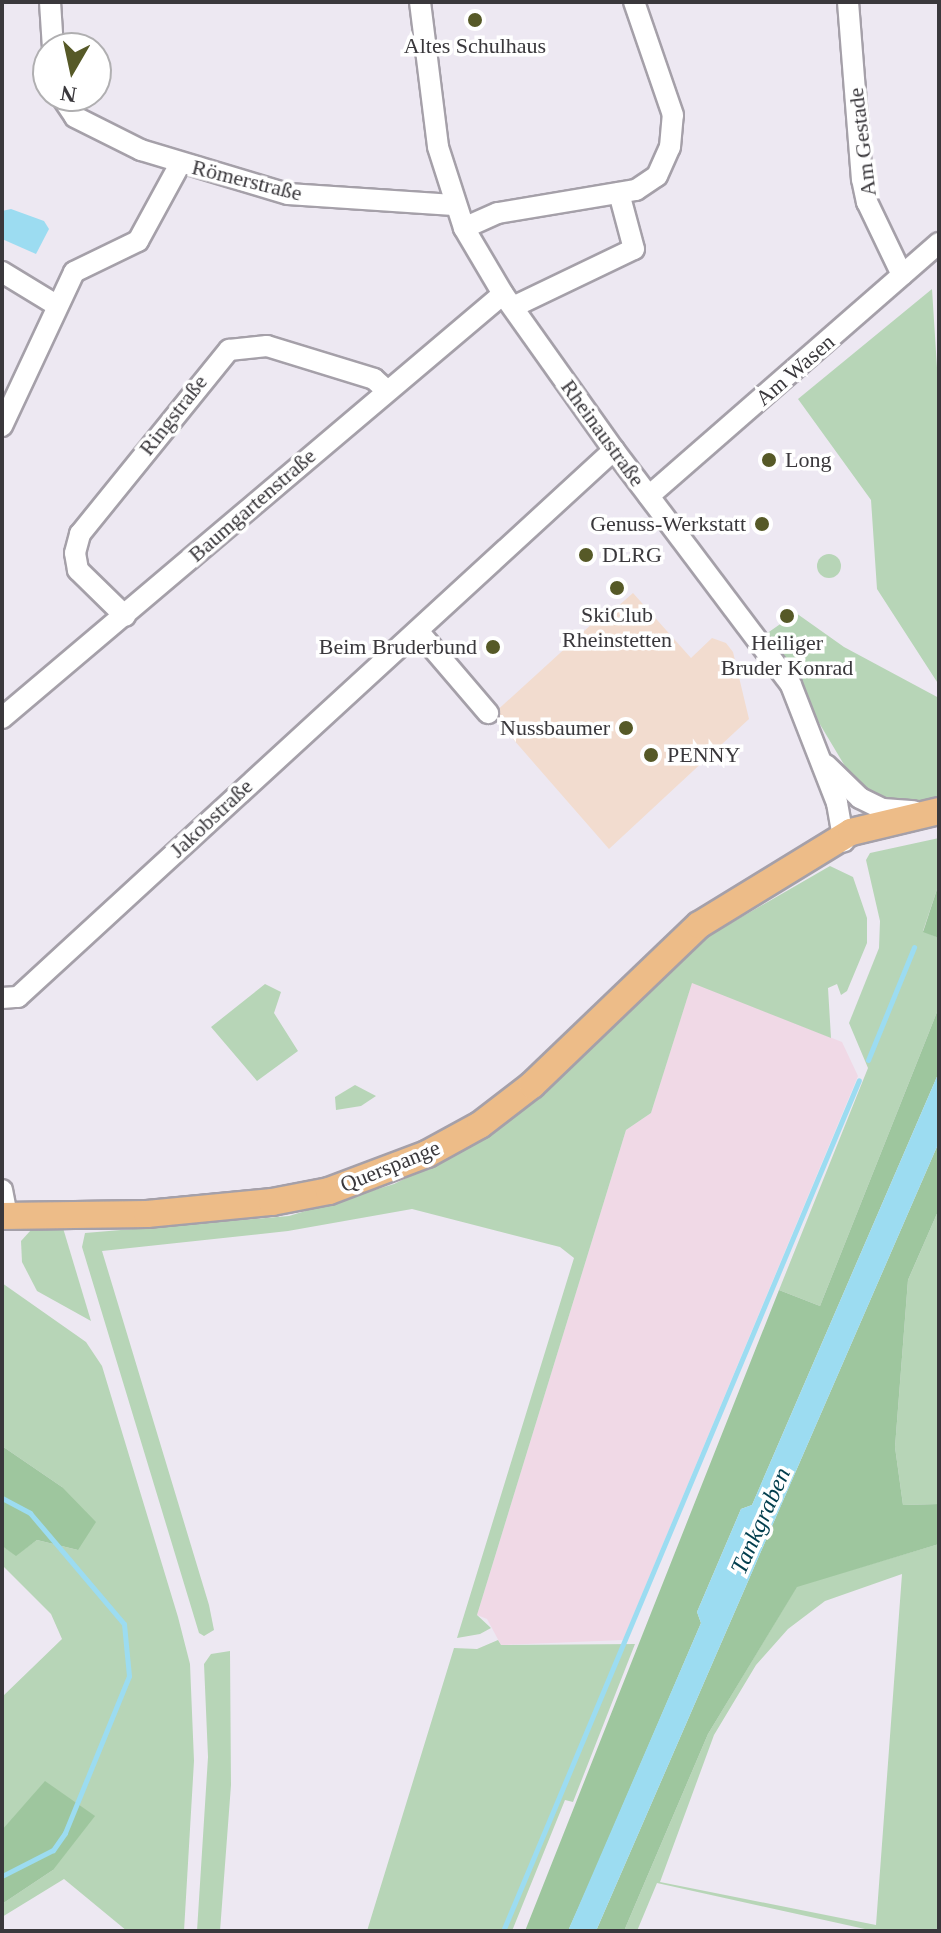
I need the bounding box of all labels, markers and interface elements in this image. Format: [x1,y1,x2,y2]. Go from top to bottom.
marker: Altes Schulhaus [466,11,484,29]
north arrow [32,32,112,112]
place label: Altes Schulhaus [404,33,546,59]
text: N [59,81,78,108]
street label: Am Gestade [842,86,882,198]
street label: Römerstraße [189,154,305,206]
street label: Am Wasen [750,328,840,412]
street label: Ringstraße [133,369,213,461]
street label: Rheinaustraße [555,374,651,492]
street label: Baumgartenstraße [183,443,321,567]
place label: Long [785,447,831,473]
marker: Long [760,451,778,469]
place label: Genuss-Werkstatt [590,511,746,537]
marker: Genuss-Werkstatt [753,515,771,533]
place label: DLRG [602,542,662,568]
marker: DLRG [577,546,595,564]
marker: SkiClub Rheinstetten [608,579,626,597]
place label: SkiClub Rheinstetten [562,601,672,652]
marker: Heiliger Bruder Konrad [778,607,796,625]
place label: Heiliger Bruder Konrad [721,629,853,680]
place label: Beim Bruderbund [319,634,477,660]
marker: Beim Bruderbund [484,638,502,656]
place label: Nussbaumer [500,715,610,741]
marker: Nussbaumer [617,719,635,737]
place label: PENNY [667,742,740,768]
marker: PENNY [642,746,660,764]
street label: Jakobstraße [164,773,258,863]
street label: Querspange [336,1134,444,1198]
water label: Tankgraben [725,1463,797,1579]

